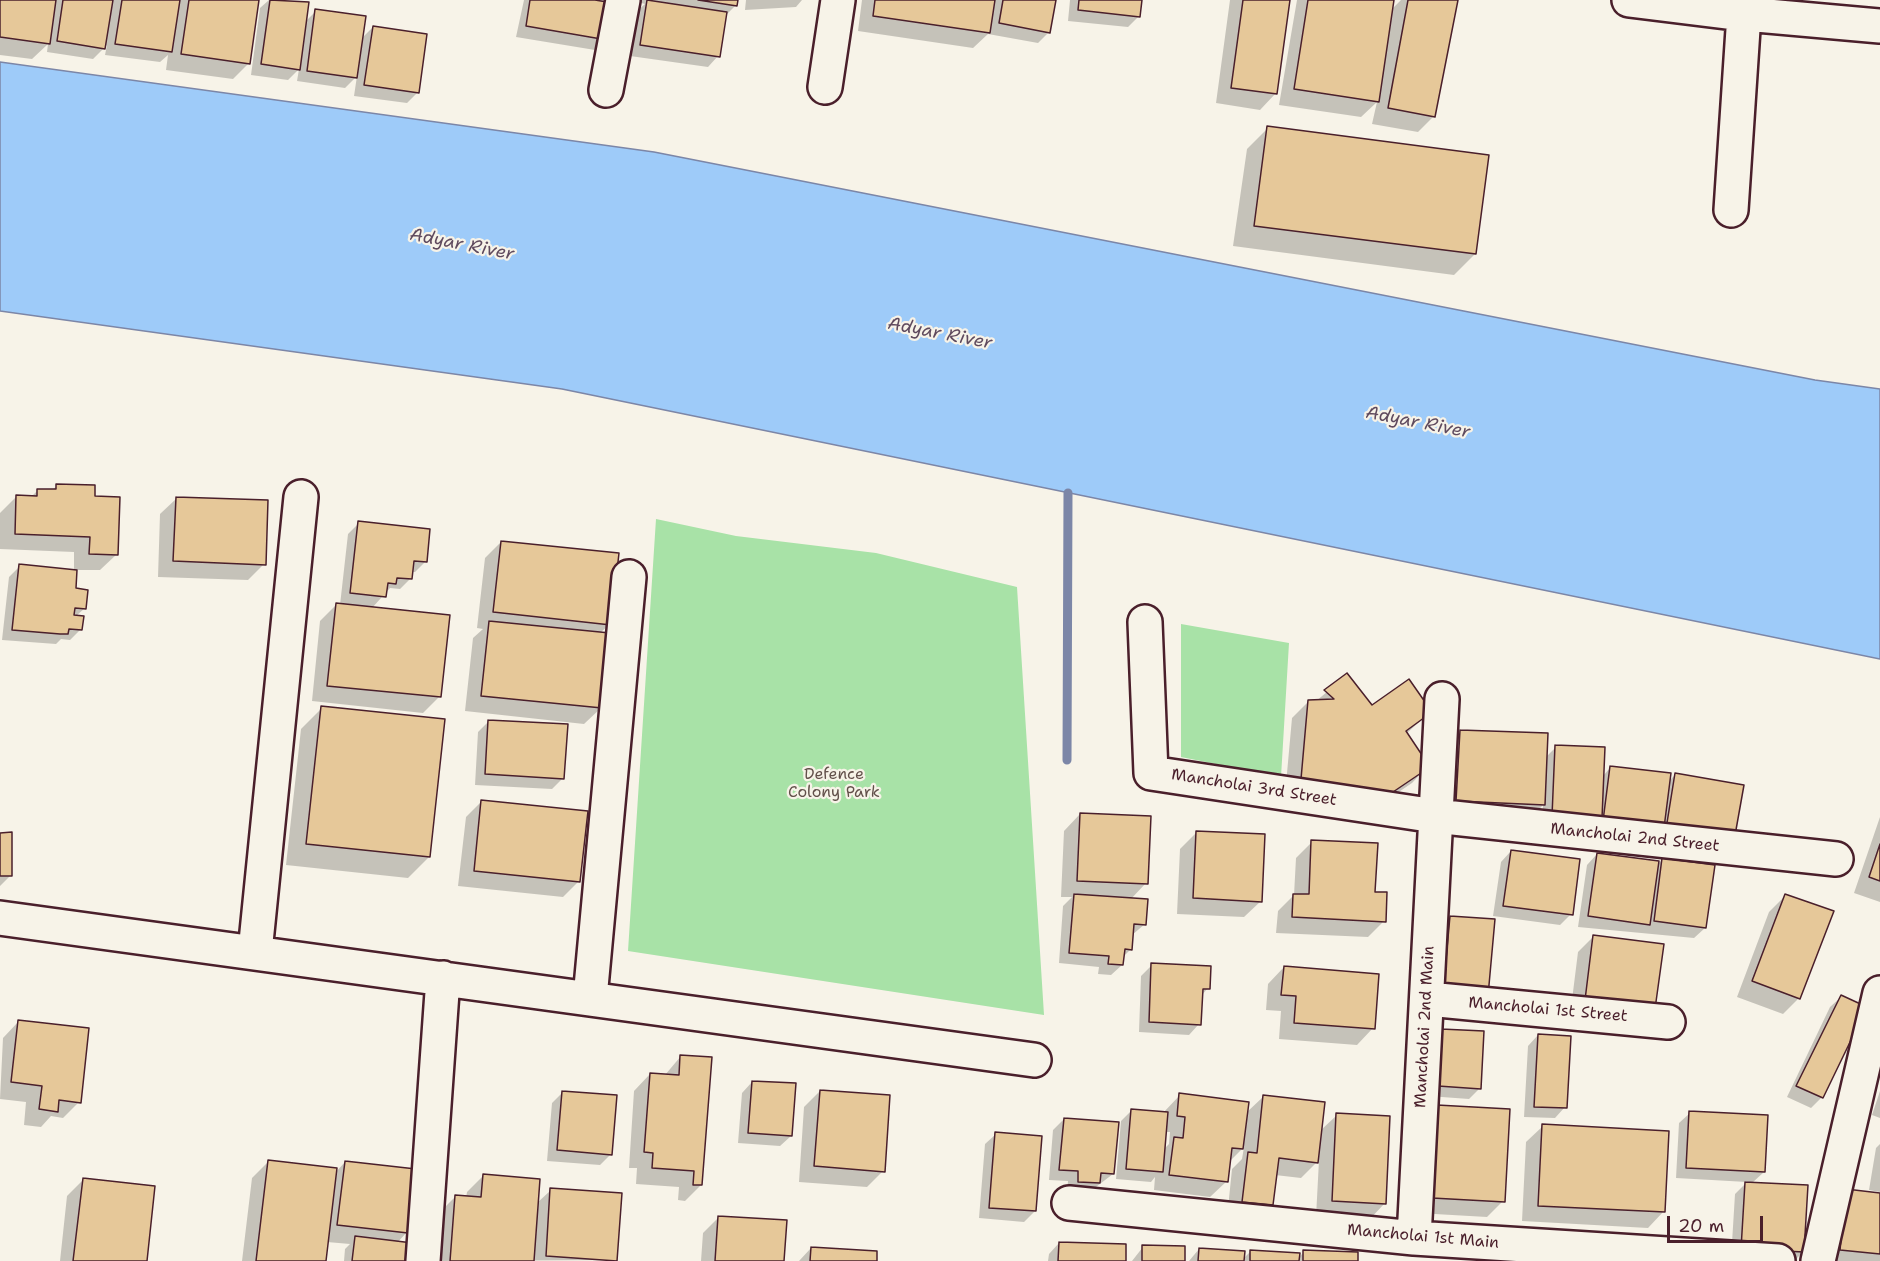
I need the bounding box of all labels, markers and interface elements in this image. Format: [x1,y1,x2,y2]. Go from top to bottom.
water label: Adyar River [408,224,516,266]
water label: Adyar River [886,313,994,355]
water label: Adyar River [1364,402,1472,444]
park label: Defence Colony Park [788,765,880,803]
street label: Mancholai 3rd Street [1170,765,1338,811]
street label: Mancholai 2nd Street [1550,820,1720,856]
street label: Mancholai 2nd Main [1411,946,1439,1108]
street label: Mancholai 1st Street [1467,993,1629,1027]
scale bar [1670,1204,1766,1242]
text: 20 m [1678,1214,1724,1238]
street label: Mancholai 1st Main [1346,1221,1500,1253]

